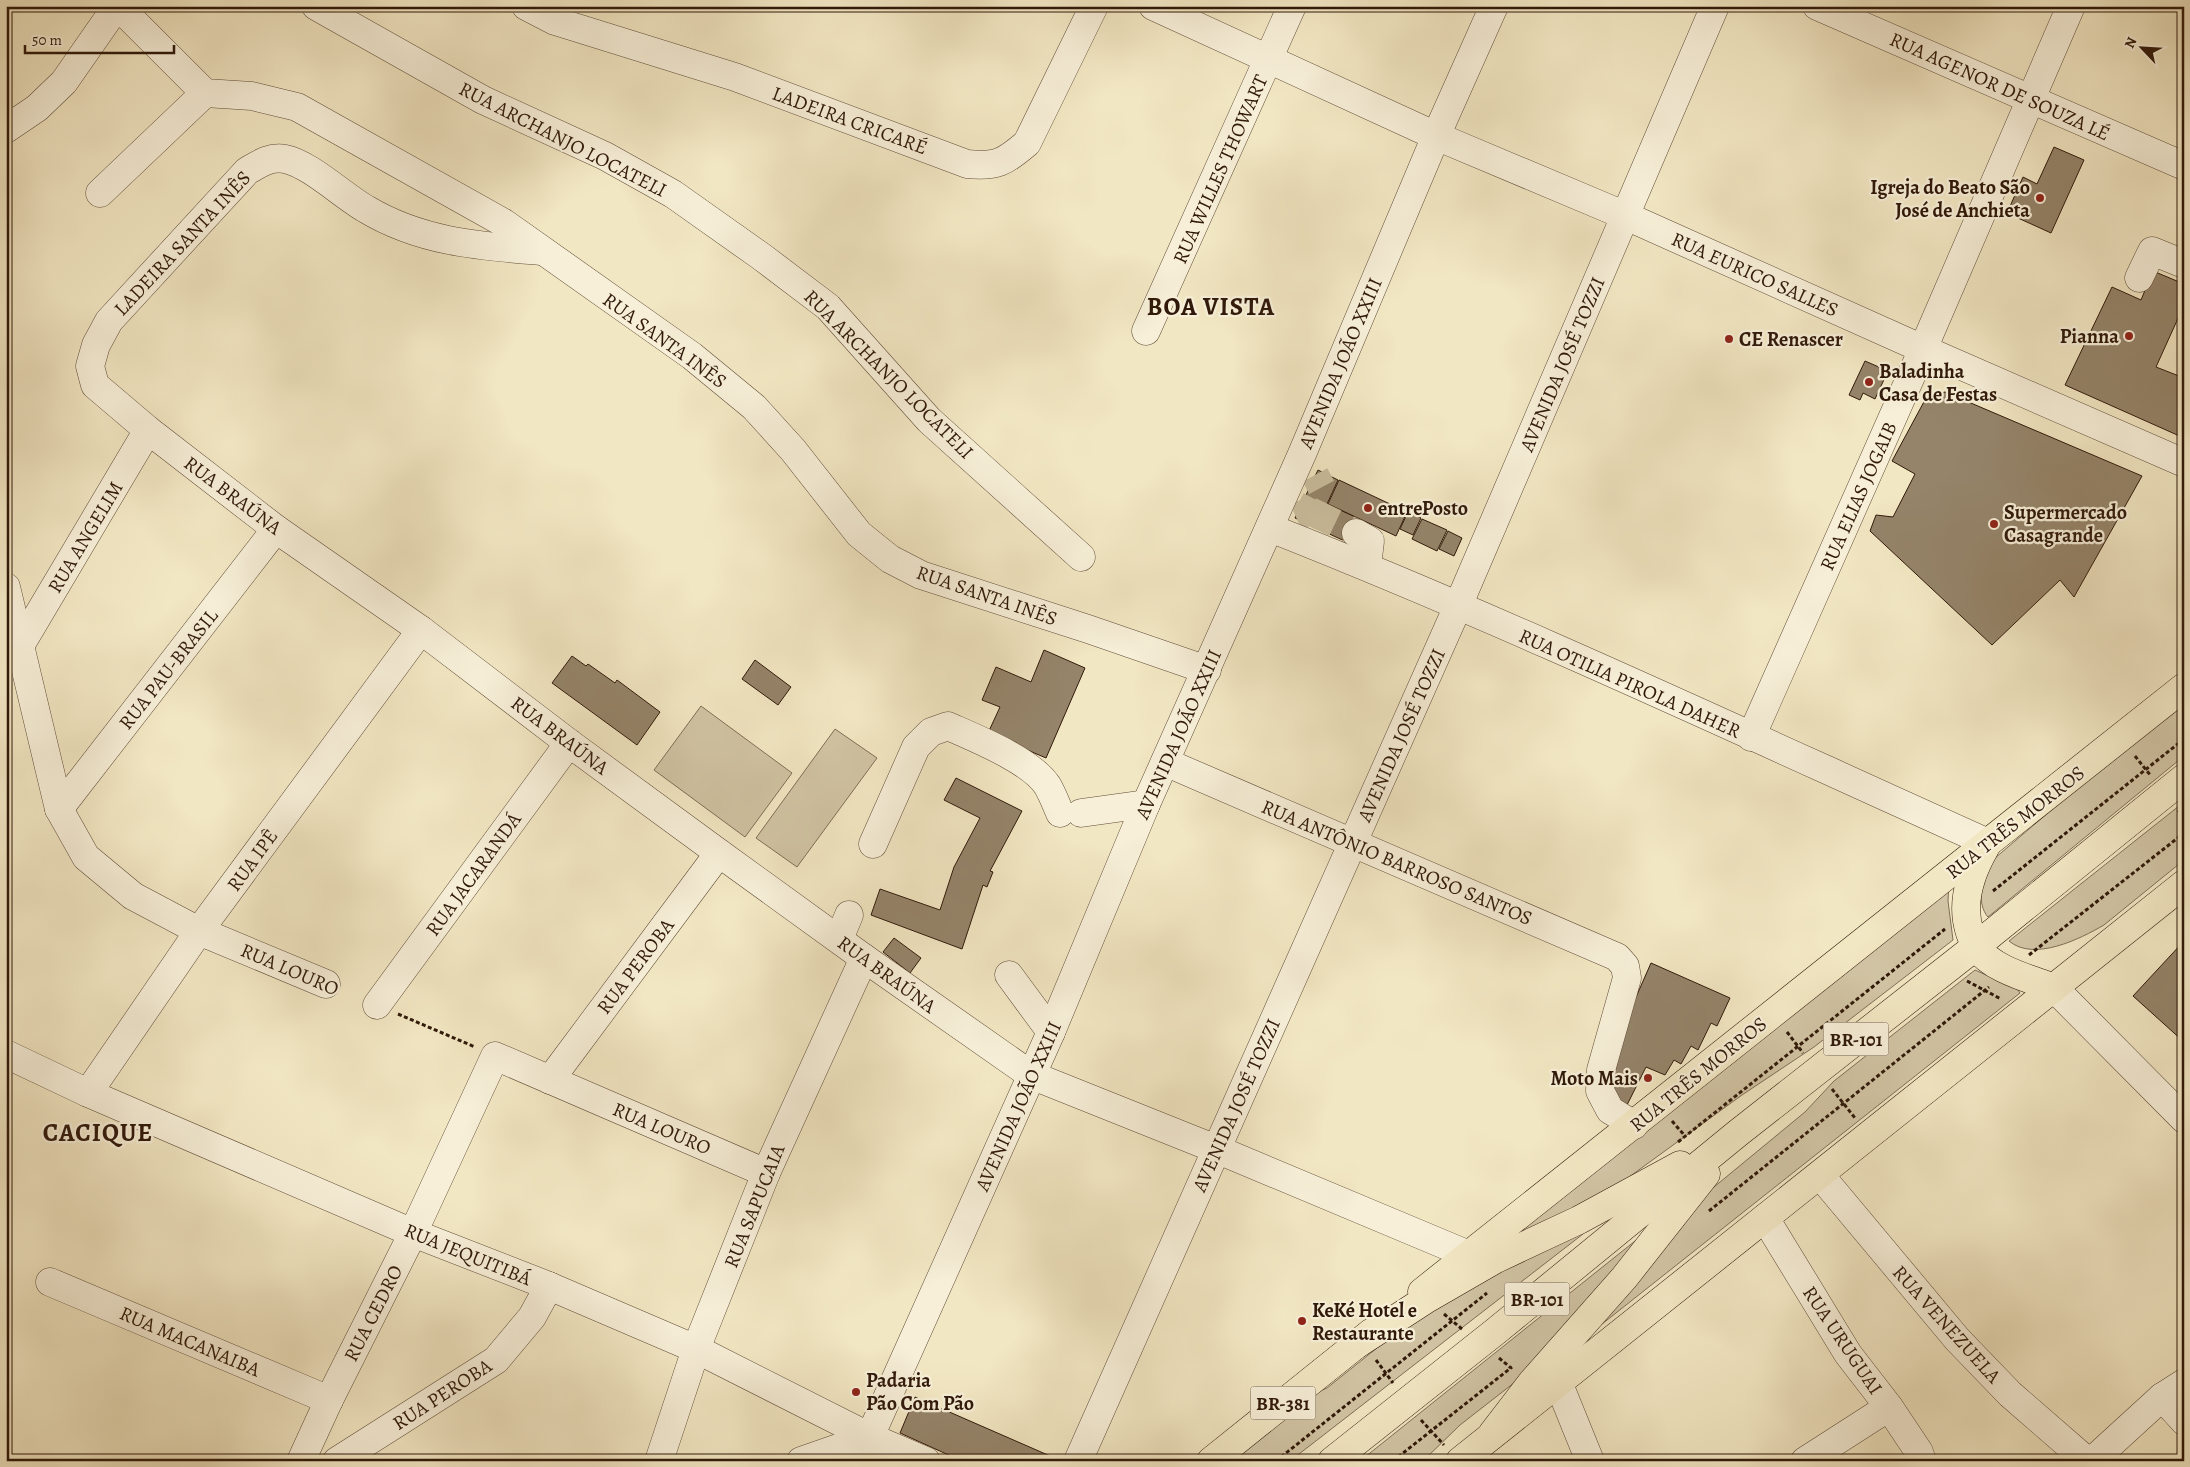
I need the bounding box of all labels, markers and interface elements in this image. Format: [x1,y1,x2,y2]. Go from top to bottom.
scale bar [25,22,174,54]
north arrow [2118,22,2168,72]
street label: RUA AGENOR DE SOUZA LÉ [1885,26,2114,147]
text: 50 m [32,30,62,50]
text: N [2120,34,2141,51]
street label: RUA WILLES THOWART [1167,70,1274,268]
street label: RUA ARCHANJO LOCATELI [454,75,671,204]
street label: LADEIRA CRICARÉ [768,80,931,161]
street label: LADEIRA SANTA INÊS [108,165,257,322]
place label: Igreja do Beato São José de Anchieta [1870,174,2030,224]
marker: Igreja do Beato São José de Anchieta [2034,192,2046,204]
street label: RUA EURICO SALLES [1667,226,1843,323]
street label: AVENIDA JOSÉ TOZZI [1513,273,1611,457]
street label: AVENIDA JOÃO XXIII [1292,274,1389,454]
street label: RUA ARCHANJO LOCATELI [798,284,979,465]
street label: RUA SANTA INÊS [597,286,732,395]
district label: BOA VISTA [1147,290,1275,324]
place label: Pianna [2060,323,2119,350]
place label: CE Renascer [1739,326,1843,353]
marker: Pianna [2123,330,2135,342]
marker: CE Renascer [1723,333,1735,345]
place label: Baladinha Casa de Festas [1879,358,1997,408]
marker: Baladinha Casa de Festas [1863,376,1875,388]
street label: RUA ELIAS JOGAIB [1814,418,1903,575]
street label: RUA BRAÚNA [178,450,287,541]
street label: RUA ANGELIM [41,476,129,598]
place label: entrePosto [1378,495,1468,522]
place label: Supermercado Casagrande [2004,499,2127,549]
marker: entrePosto [1362,502,1374,514]
marker: Supermercado Casagrande [1988,518,2000,530]
street label: RUA SANTA INÊS [913,559,1061,632]
street label: RUA PAU-BRASIL [113,603,225,735]
street label: RUA OTILIA PIROLA DAHER [1515,622,1746,745]
street label: AVENIDA JOSÉ TOZZI [1351,644,1452,827]
street label: AVENIDA JOÃO XXIII [1128,645,1228,824]
street label: RUA BRAÚNA [505,690,614,781]
street label: RUA TRÊS MORROS [1940,760,2090,885]
street label: RUA ANTÔNIO BARROSO SANTOS [1257,793,1536,932]
street label: RUA JACARANDÁ [419,807,528,942]
street label: RUA IPÊ [221,824,284,897]
street label: RUA PEROBA [591,913,680,1020]
street label: RUA BRAÚNA [832,929,942,1020]
street label: RUA LOURO [237,937,343,1002]
street label: RUA TRÊS MORROS [1624,1011,1773,1138]
street label: AVENIDA JOSÉ TOZZI [1186,1014,1287,1197]
street label: AVENIDA JOÃO XXIII [968,1017,1068,1196]
road number: BR-101 [1824,1022,1888,1056]
place label: Moto Mais [1550,1065,1638,1092]
marker: Moto Mais [1642,1072,1654,1084]
street label: RUA LOURO [609,1096,715,1161]
district label: CACIQUE [43,1116,153,1150]
street label: RUA SAPUCAIA [717,1140,792,1272]
street label: RUA JEQUITIBÁ [400,1217,536,1292]
street label: RUA VENEZUELA [1886,1259,2007,1389]
street label: RUA CEDRO [338,1260,409,1366]
street label: RUA URUGUAI [1796,1281,1889,1400]
road number: BR-101 [1504,1282,1570,1316]
place label: KeKé Hotel e Restaurante [1312,1297,1417,1347]
street label: RUA MACANAIBA [115,1300,265,1383]
marker: KeKé Hotel e Restaurante [1296,1315,1308,1327]
street label: RUA PEROBA [387,1352,497,1437]
place label: Padaria Pão Com Pão [866,1367,974,1417]
marker: Padaria Pão Com Pão [850,1386,862,1398]
road number: BR-381 [1250,1386,1316,1420]

